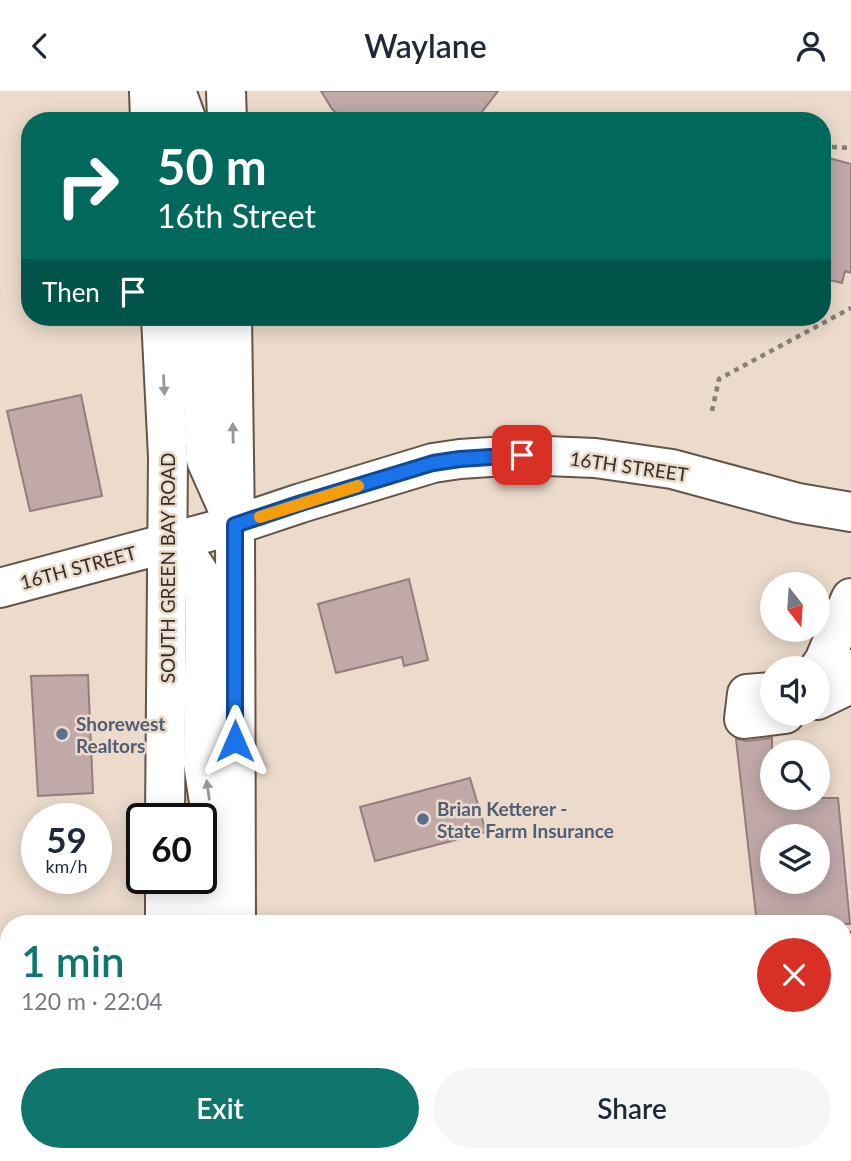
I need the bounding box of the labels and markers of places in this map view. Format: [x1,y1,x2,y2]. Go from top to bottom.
pin [492,425,552,485]
place label: Shorewest Realtors [76,712,165,757]
marker: Shorewest Realtors [54,726,70,742]
place label: Brian Ketterer - State Farm Insurance [437,797,614,842]
marker: Brian Ketterer - State Farm Insurance [415,811,431,827]

